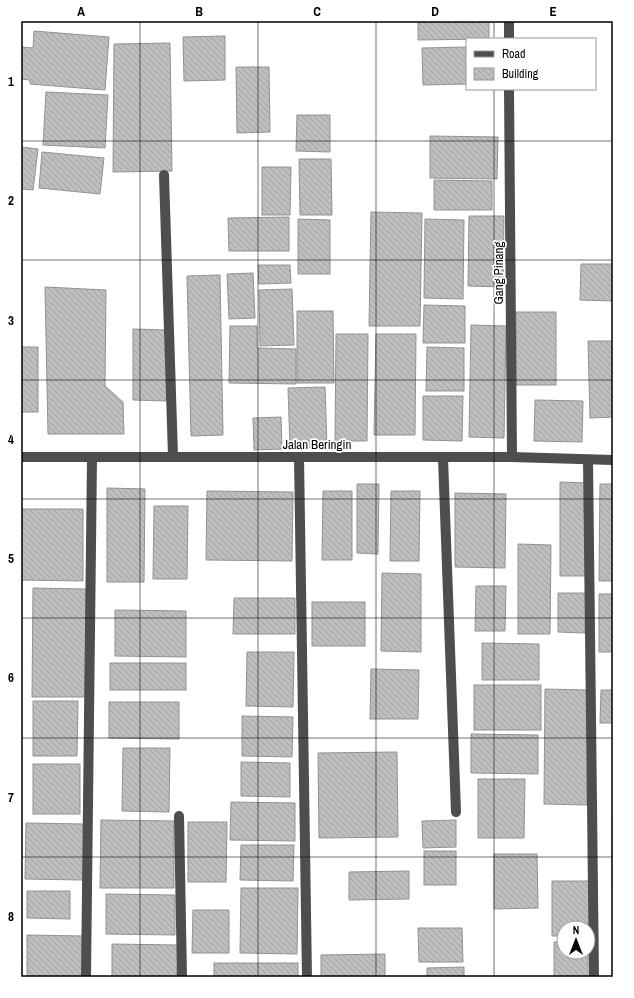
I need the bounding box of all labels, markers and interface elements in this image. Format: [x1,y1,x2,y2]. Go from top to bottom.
text: A [77,3,85,20]
text: B [195,3,203,20]
text: C [313,3,321,20]
text: D [431,3,439,20]
text: E [549,3,557,20]
legend [466,38,596,90]
text: Road [502,46,526,62]
text: Building [502,66,539,82]
text: 1 [8,73,14,90]
text: 2 [8,192,14,209]
street label: Gang Pinang [490,242,507,304]
text: 3 [8,312,14,329]
text: 4 [8,431,14,448]
street label: Jalan Beringin [283,436,351,453]
text: 5 [8,550,14,567]
text: 6 [8,669,14,686]
text: 7 [8,789,14,806]
text: 8 [8,908,14,925]
north arrow [556,920,596,960]
text: N [573,923,579,937]

